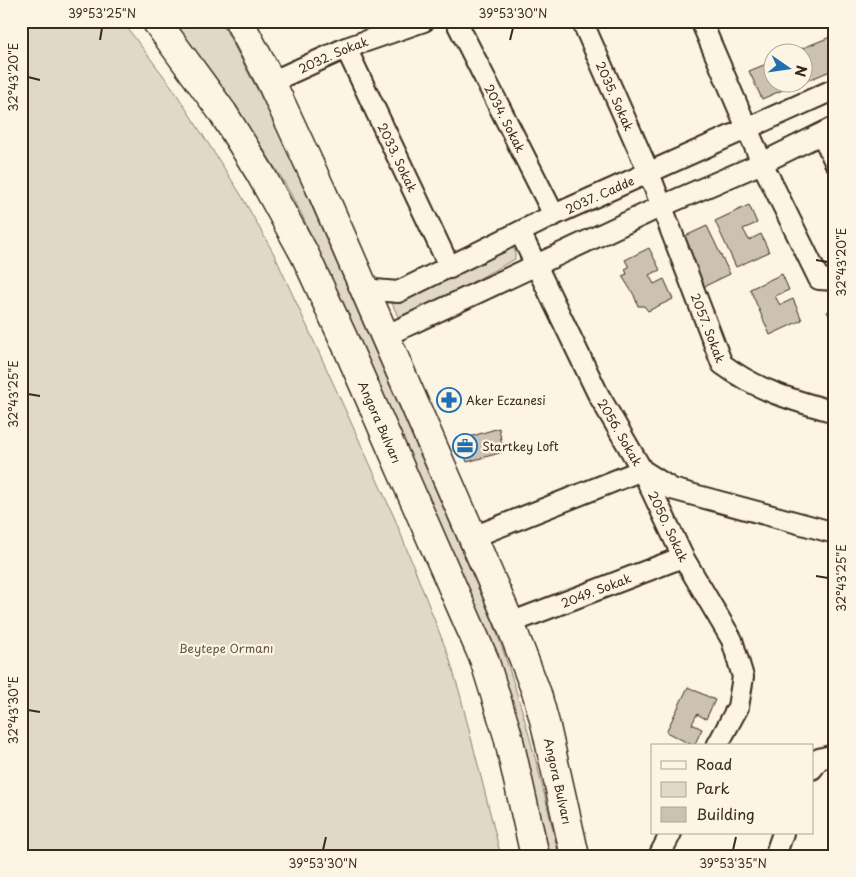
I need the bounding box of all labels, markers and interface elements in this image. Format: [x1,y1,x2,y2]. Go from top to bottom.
text: 39°53'25"N [68,4,136,22]
text: 39°53'30"N [479,4,547,22]
street label: 2032. Sokak [295,32,371,77]
north arrow [764,42,814,92]
text: 32°43'20"E [4,43,22,111]
street label: 2035. Sokak [592,58,638,134]
text: N [790,63,813,79]
street label: 2034. Sokak [480,81,530,156]
street label: 2033. Sokak [374,120,422,195]
street label: 2037. Cadde [562,171,637,218]
text: 32°43'20"E [832,228,850,296]
street label: 2057. Sokak [687,291,730,365]
text: 32°43'25"E [4,360,22,428]
street label: Angora Bulvarı [354,378,406,466]
pharmacy icon: Aker Eczanesi [436,387,462,413]
place label: Aker Eczanesi [466,391,546,409]
street label: 2056. Sokak [594,395,647,469]
office icon: Startkey Loft [452,433,478,459]
place label: Startkey Loft [482,437,559,455]
street label: 2050. Sokak [644,488,693,565]
text: 32°43'25"E [832,544,850,612]
street label: 2049. Sokak [558,569,634,612]
park label: Beytepe Ormanı [179,639,273,657]
text: 32°43'30"E [4,676,22,744]
street label: Angora Bulvarı [540,736,577,826]
legend [651,744,814,834]
text: Road [696,752,732,775]
text: Park [696,776,730,799]
text: Building [696,802,755,825]
text: 39°53'30"N [289,854,357,872]
text: 39°53'35"N [699,854,767,872]

